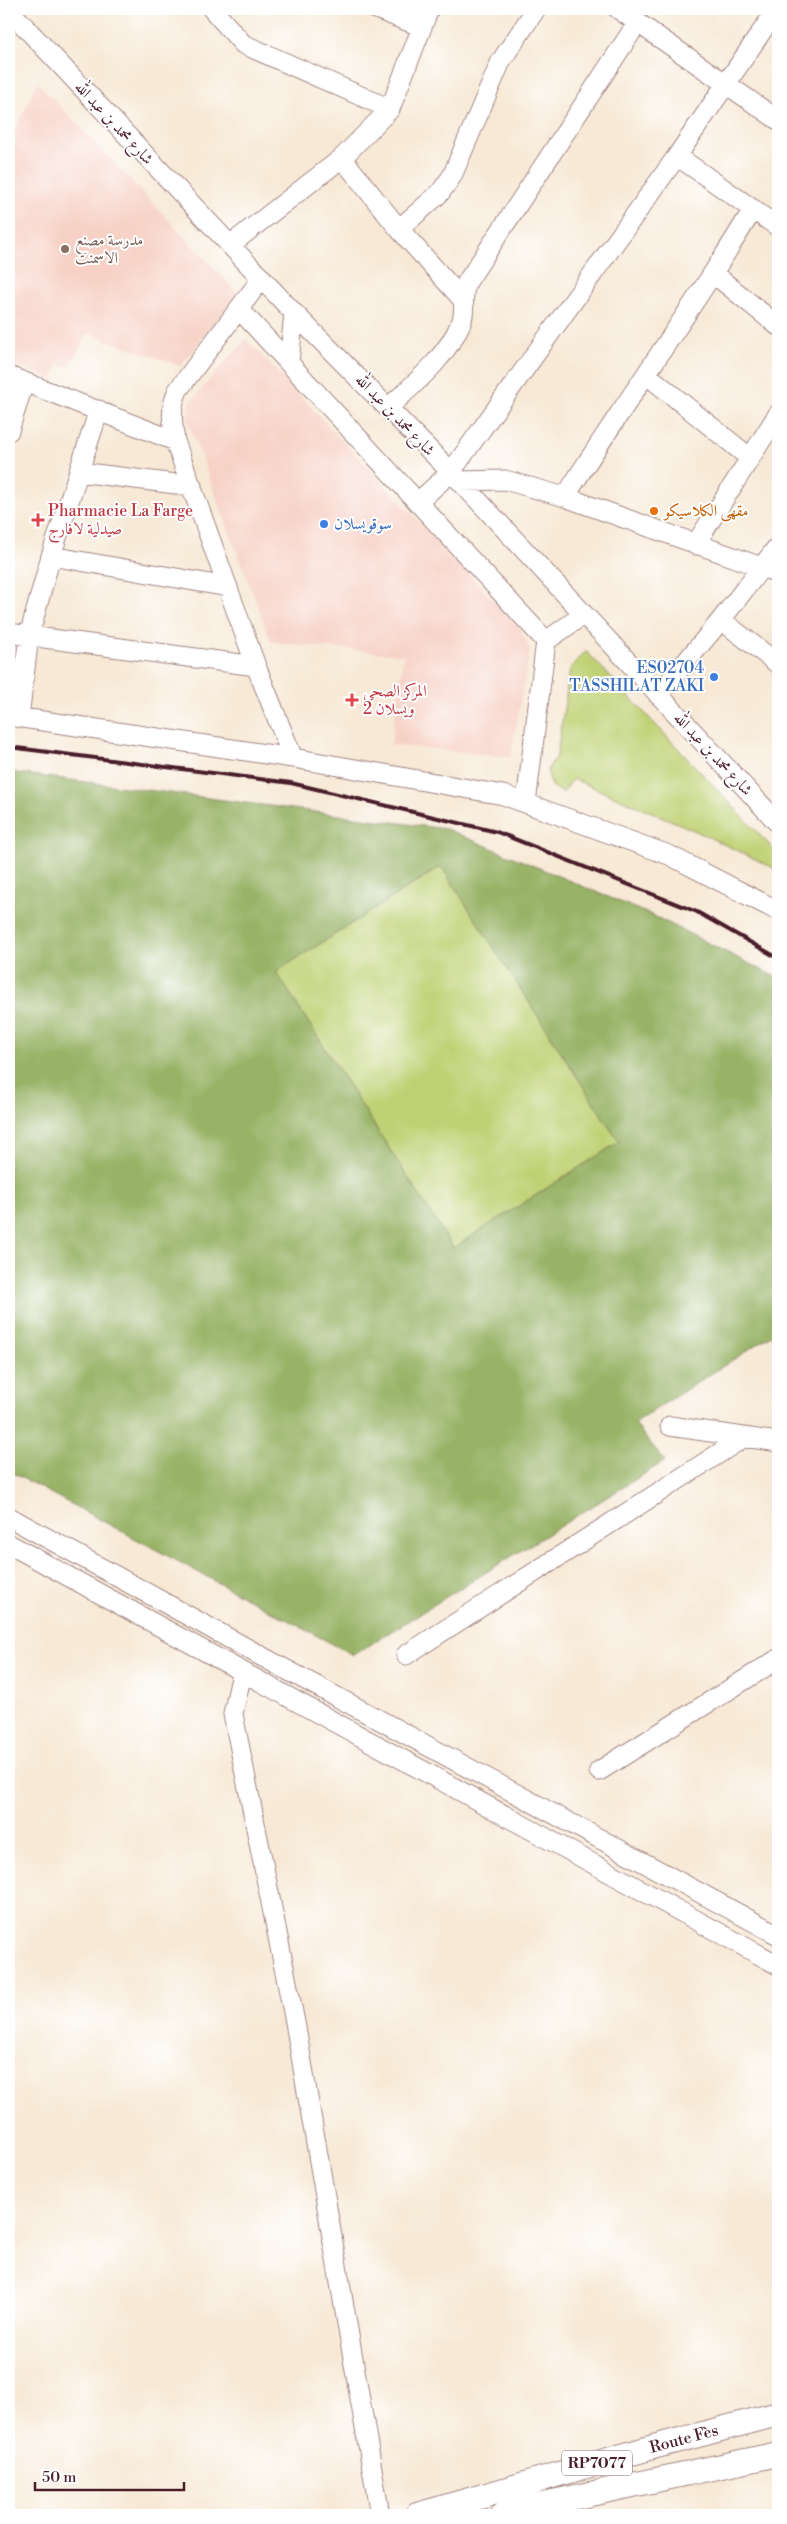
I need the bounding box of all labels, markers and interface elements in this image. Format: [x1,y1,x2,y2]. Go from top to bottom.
street label: شارع محمد بن عبد الله [68,75,160,171]
place label: مدرسة مصنع الاسمنت [75,230,143,268]
marker: مدرسة مصنع الاسمنت [59,243,71,255]
street label: شارع محمد بن عبد الله [349,368,441,462]
place label: Pharmacie La Farge صيدلية لافارج [48,501,193,543]
place label: مقهى الكلاسيكو [662,501,748,522]
marker: مقهى الكلاسيكو [648,505,660,517]
marker: Pharmacie La Farge صيدلية لافارج [32,514,44,526]
place label: سوقويسلان [334,514,392,534]
marker: سوقويسلان [318,518,330,530]
place label: ES02704 TASSHILAT ZAKI [569,658,704,696]
marker: ES02704 TASSHILAT ZAKI [708,671,720,683]
place label: المركز الصحي ويسلان 2 [363,681,427,719]
marker: المركز الصحي ويسلان 2 [345,693,359,707]
street label: شارع محمد بن عبد الله [667,706,759,802]
street label: Route Fès [647,2420,721,2458]
road number: RP7077 [562,2450,632,2476]
scale bar [35,2459,184,2491]
text: 50 m [42,2468,76,2487]

